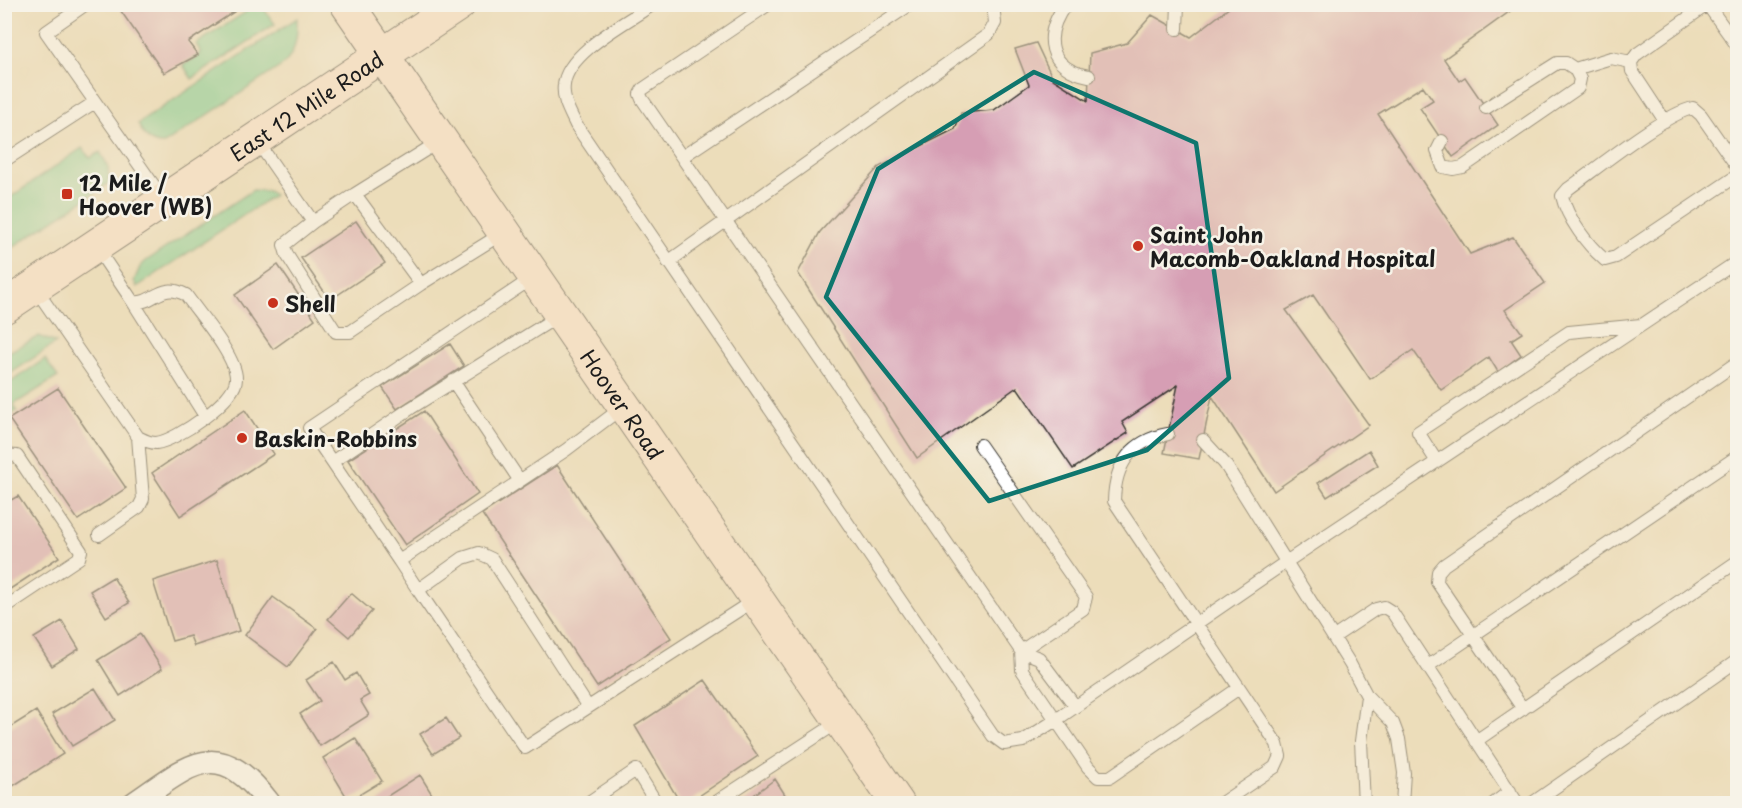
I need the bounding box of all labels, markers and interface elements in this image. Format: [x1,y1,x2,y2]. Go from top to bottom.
street label: East 12 Mile Road [223,43,389,169]
place label: 12 Mile / Hoover (WB) [79,166,212,222]
marker: 12 Mile / Hoover (WB) [60,187,74,201]
place label: Saint John Macomb-Oakland Hospital [1150,218,1435,274]
marker: Saint John Macomb-Oakland Hospital [1131,239,1145,253]
place label: Shell [285,287,336,319]
marker: Shell [266,296,280,310]
street label: Hoover Road [573,343,672,466]
place label: Baskin-Robbins [254,422,417,454]
marker: Baskin-Robbins [235,431,249,445]

